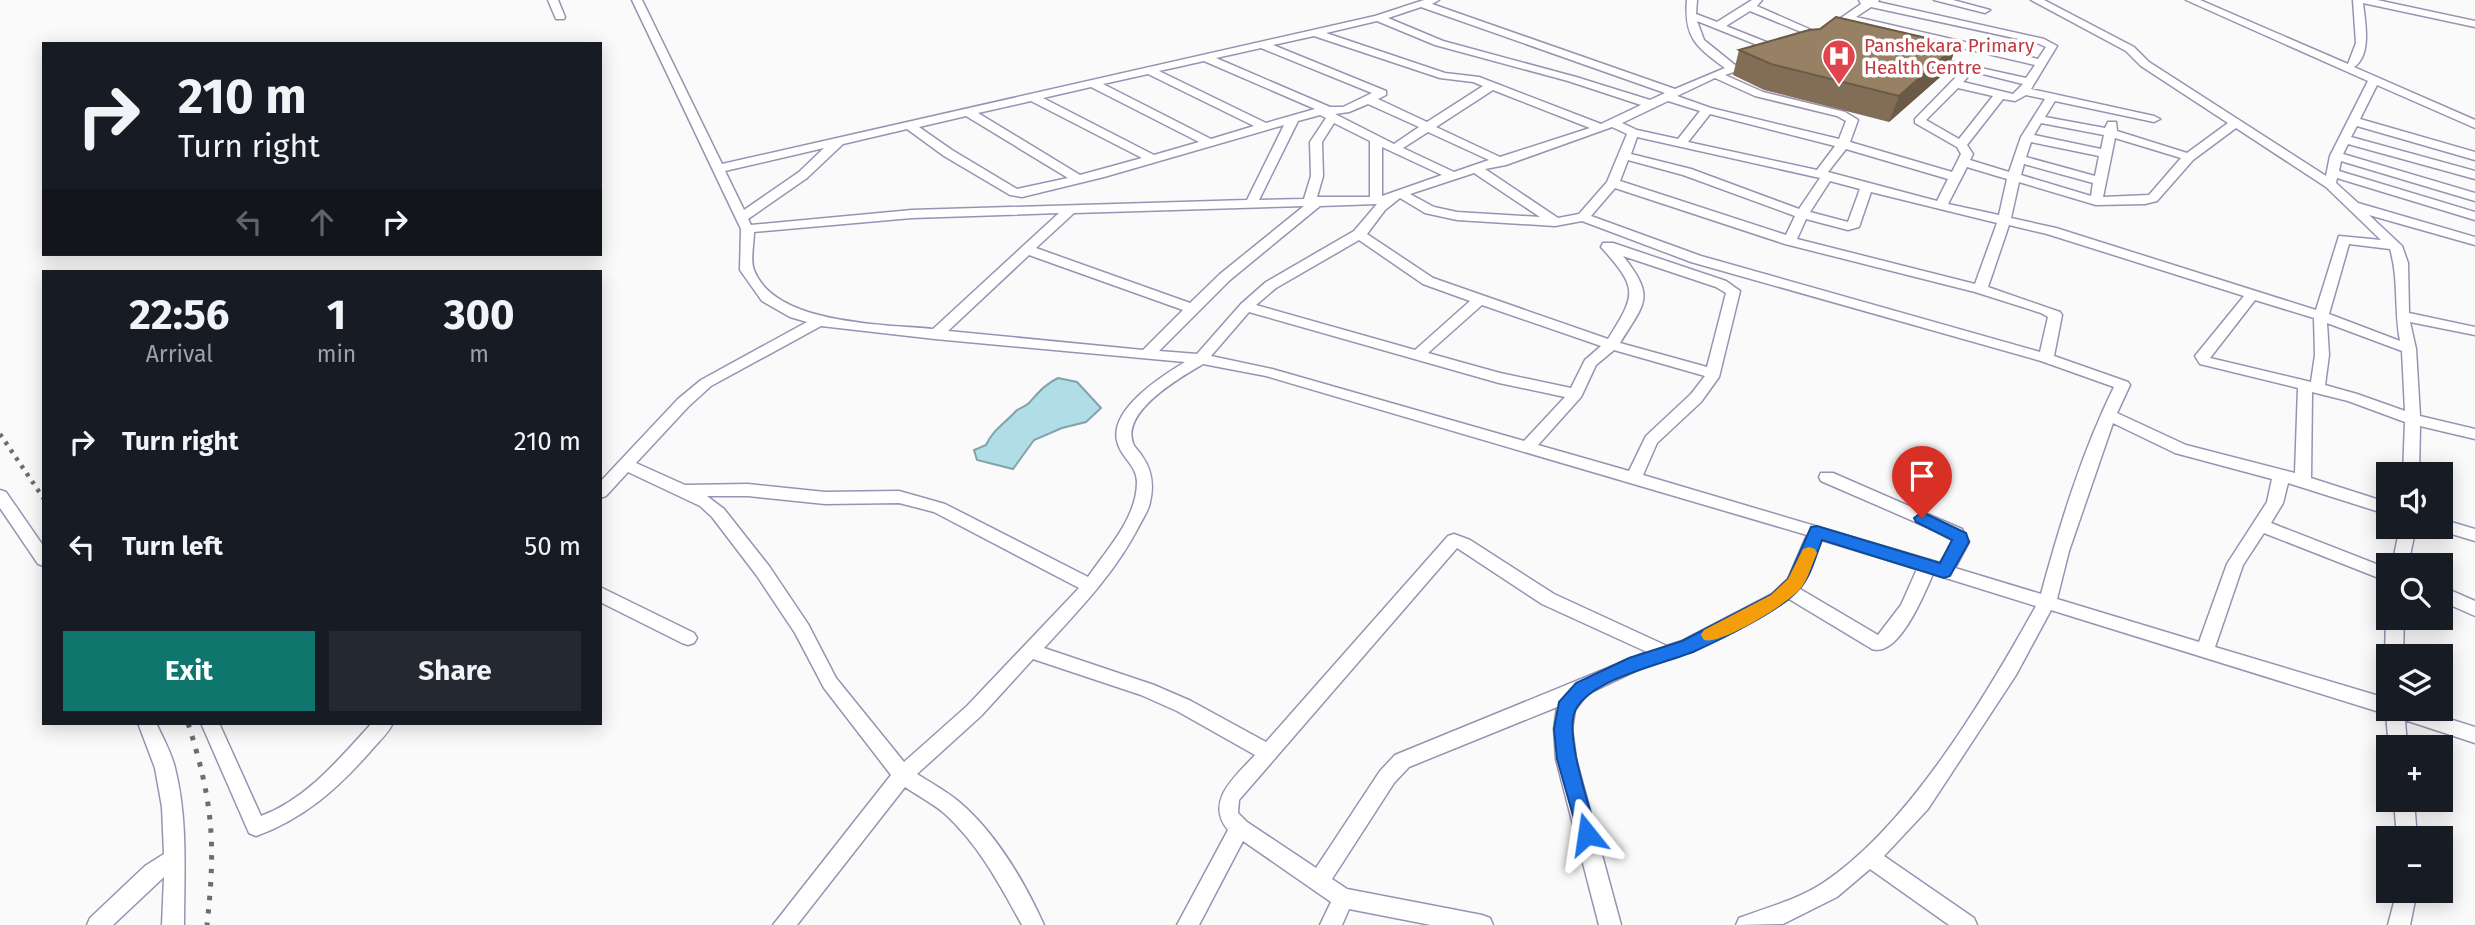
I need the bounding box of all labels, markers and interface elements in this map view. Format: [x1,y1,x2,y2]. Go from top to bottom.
place label: Panshekara Primary Health Centre [1864,34,2035,79]
hospital icon: Panshekara Primary Health Centre [1820,37,1858,86]
text: 210 m [178,67,307,126]
icon: right [63,70,154,161]
text: Turn right [178,127,320,165]
icon: left [230,203,268,241]
icon: ahead [303,203,341,241]
icon: right [376,203,414,241]
text: 22:56 [129,290,229,340]
text: 1 [327,290,346,340]
text: 300 [444,290,515,340]
text: Arrival [146,340,213,368]
text: min [317,340,356,368]
text: m [469,340,489,368]
icon: right [63,423,101,461]
text: Turn right [122,426,239,457]
text: 210 m [514,426,581,457]
pin [1892,446,1952,518]
icon: arrive [1903,457,1941,495]
map controls [2376,462,2453,903]
button: sound [2376,462,2453,539]
icon: left [63,528,101,566]
text: Turn left [122,531,223,562]
text: 50 m [524,531,581,562]
button: search [2376,553,2453,630]
button: Exit [63,631,315,711]
button: Share [329,631,581,711]
button: layers [2376,644,2453,721]
button: + [2376,735,2453,812]
position arrow [1550,797,1624,871]
button: − [2376,826,2453,903]

